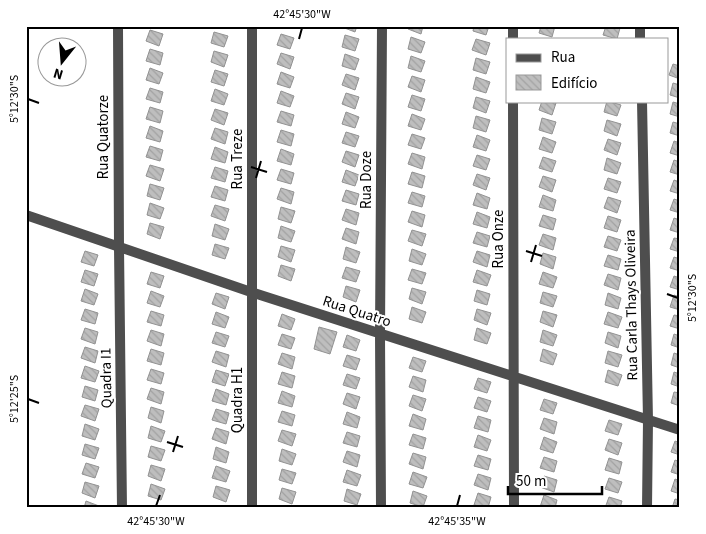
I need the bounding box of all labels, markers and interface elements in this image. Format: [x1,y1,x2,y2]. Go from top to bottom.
text: 42°45'30"W [273,6,331,23]
north arrow [38,38,88,88]
legend [506,38,668,102]
text: Rua [551,47,575,68]
text: N [51,63,66,84]
text: Edifício [551,73,598,94]
text: 5°12'30"S [6,75,23,123]
street label: Rua Quatorze [93,95,114,179]
street label: Rua Treze [227,129,248,189]
street label: Rua Doze [356,151,377,209]
street label: Rua Onze [488,209,509,269]
street label: Rua Carla Thays Oliveira [620,229,643,381]
text: 5°12'30"S [684,274,701,322]
street label: Rua Quatro [320,291,394,332]
street label: Quadra I1 [95,347,118,409]
street label: Quadra H1 [227,367,248,433]
text: 5°12'25"S [6,375,23,423]
scale bar [508,464,602,496]
text: 50 m [516,471,546,492]
text: 42°45'30"W [127,513,185,530]
text: 42°45'35"W [428,513,486,530]

